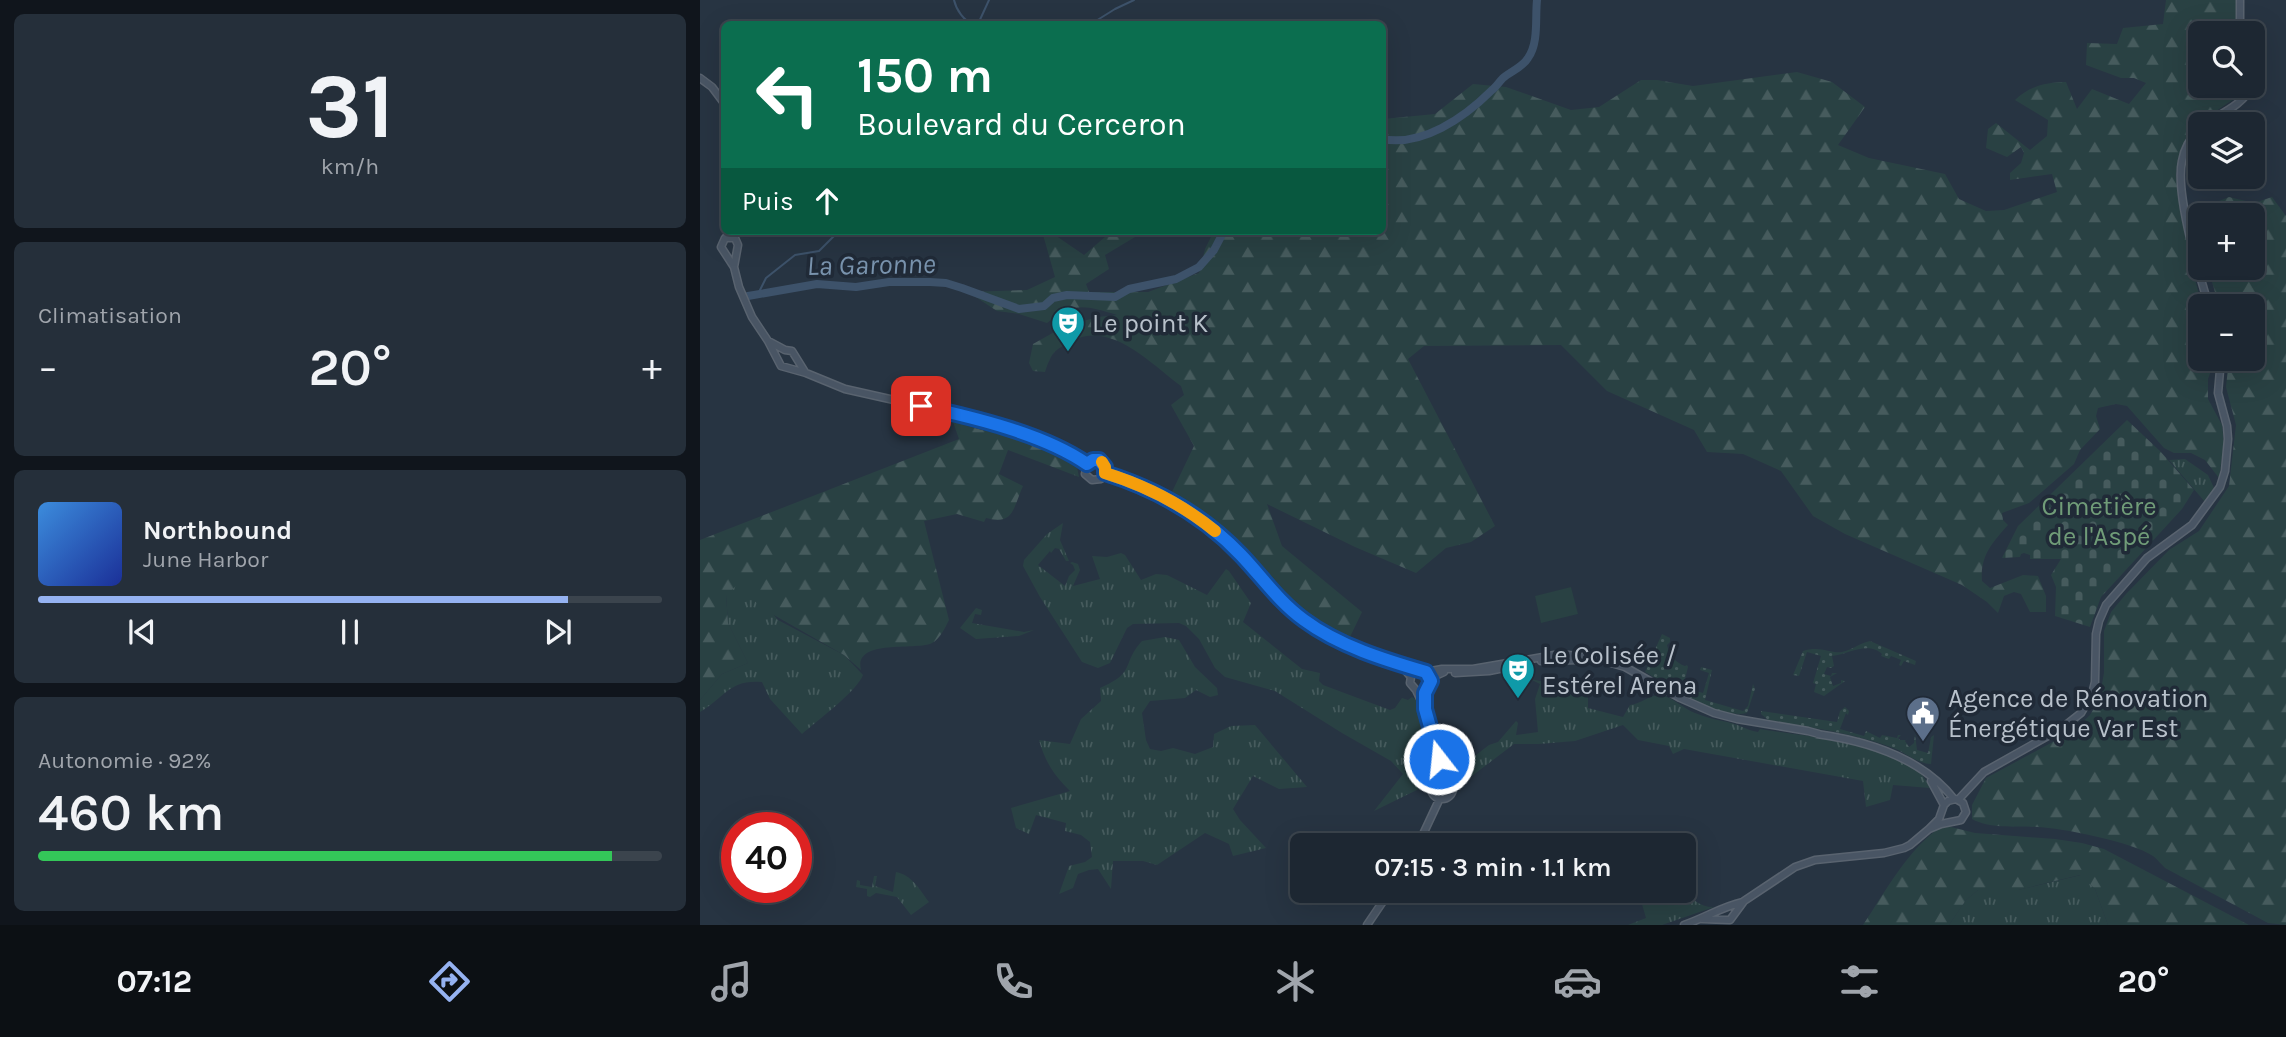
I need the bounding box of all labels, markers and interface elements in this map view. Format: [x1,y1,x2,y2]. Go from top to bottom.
map controls [2188,21,2265,371]
button: search [2188,21,2265,98]
text: 150 m [857,47,993,104]
icon: left [742,49,833,140]
text: 31 [305,54,395,160]
text: Boulevard du Cerceron [857,106,1186,143]
button: layers [2188,112,2265,189]
text: km/h [321,153,379,180]
icon: ahead [808,182,846,220]
text: Puis [742,186,794,217]
button: + [2188,203,2265,280]
water label: La Garonne [806,247,936,282]
button: − [2188,294,2265,371]
text: Climatisation [38,302,182,329]
theatre icon: Le point K [1049,304,1087,353]
place label: Le point K [1092,308,1208,339]
text: 20° [309,337,391,398]
text: − [38,345,58,390]
text: + [642,345,662,390]
pin [891,376,951,436]
icon: arrive [902,387,940,425]
park label: Cimetière de l'Aspé [2042,491,2157,552]
text: Northbound [143,515,292,546]
text: June Harbor [143,546,268,573]
icon: previous [123,613,161,651]
icon: pause [331,613,369,651]
icon: next [539,613,577,651]
place label: Le Colisée / Estérel Arena [1542,640,1697,701]
theatre icon: Le Colisée / Estérel Arena [1499,651,1537,700]
place label: Agence de Rénovation Énergétique Var Est [1948,683,2209,744]
public building icon: Agence de Rénovation Énergétique Var Est [1904,694,1942,743]
position arrow [1402,722,1476,796]
text: Autonomie · 92% [38,747,211,774]
text: 460 km [38,782,224,843]
speed limit sign: 40 [721,812,812,903]
text: 07:15 · 3 min · 1.1 km [1374,852,1612,883]
icon: directions [425,957,474,1006]
icon: music [707,957,756,1006]
icon: phone [989,957,1038,1006]
icon: climate [1271,957,1320,1006]
icon: car [1553,957,1602,1006]
icon: filters [1835,957,1884,1006]
text: 07:12 [117,963,192,1000]
text: 20° [2117,963,2169,1000]

